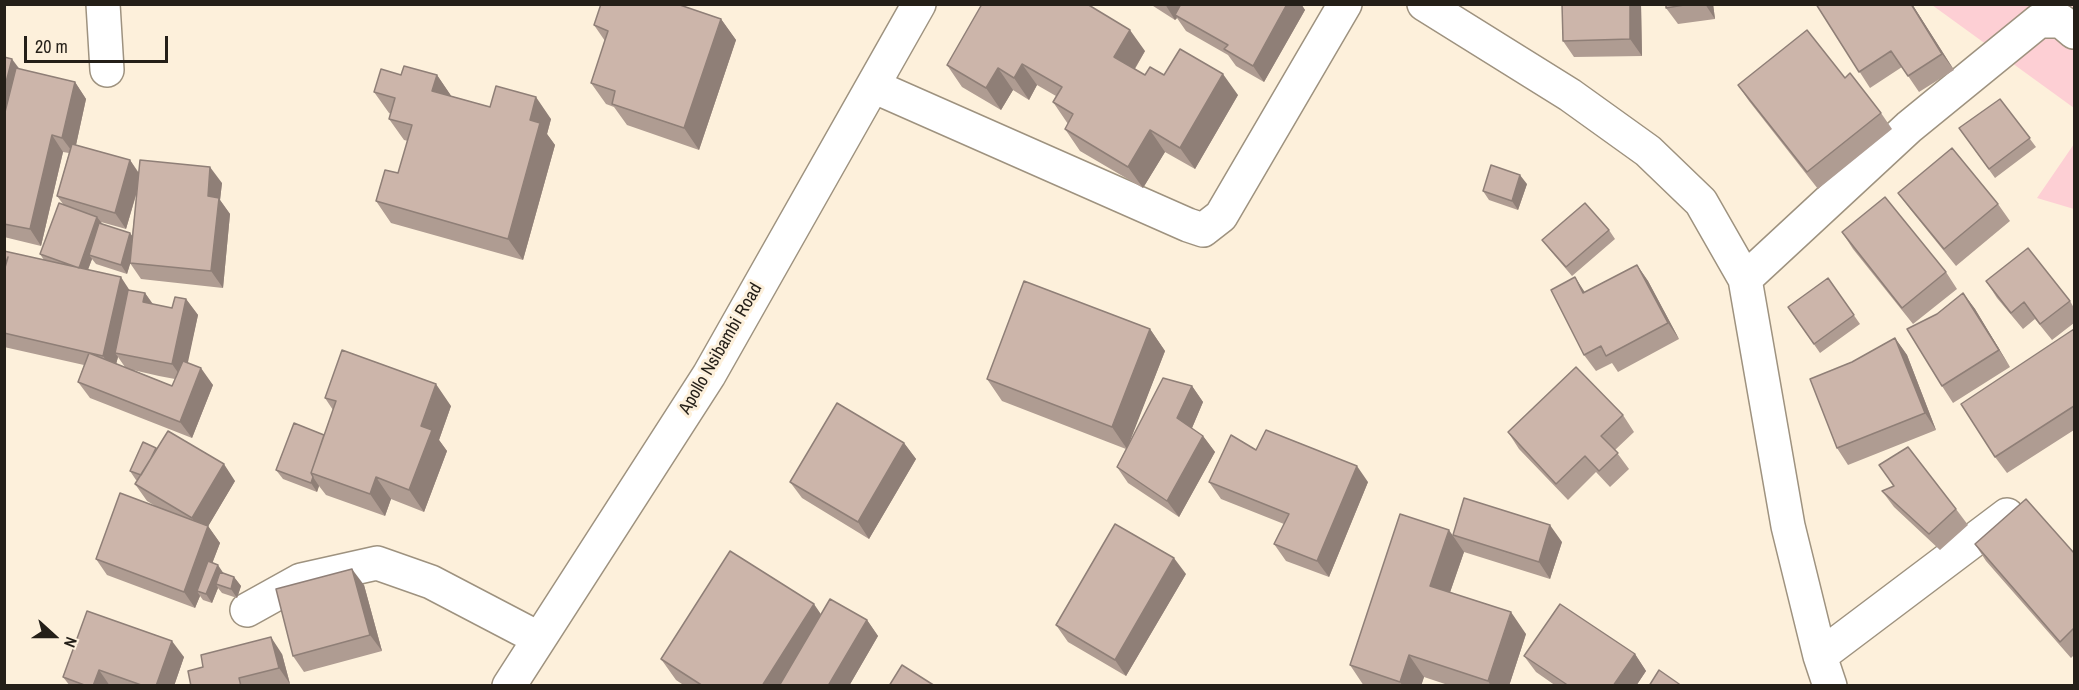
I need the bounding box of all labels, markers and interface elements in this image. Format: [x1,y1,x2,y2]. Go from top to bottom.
scale bar [27,24,171,62]
text: 20 m [35,34,68,59]
street label: Apollo Nsibambi Road [675,280,767,418]
north arrow [24,606,84,666]
text: N [59,634,83,651]

